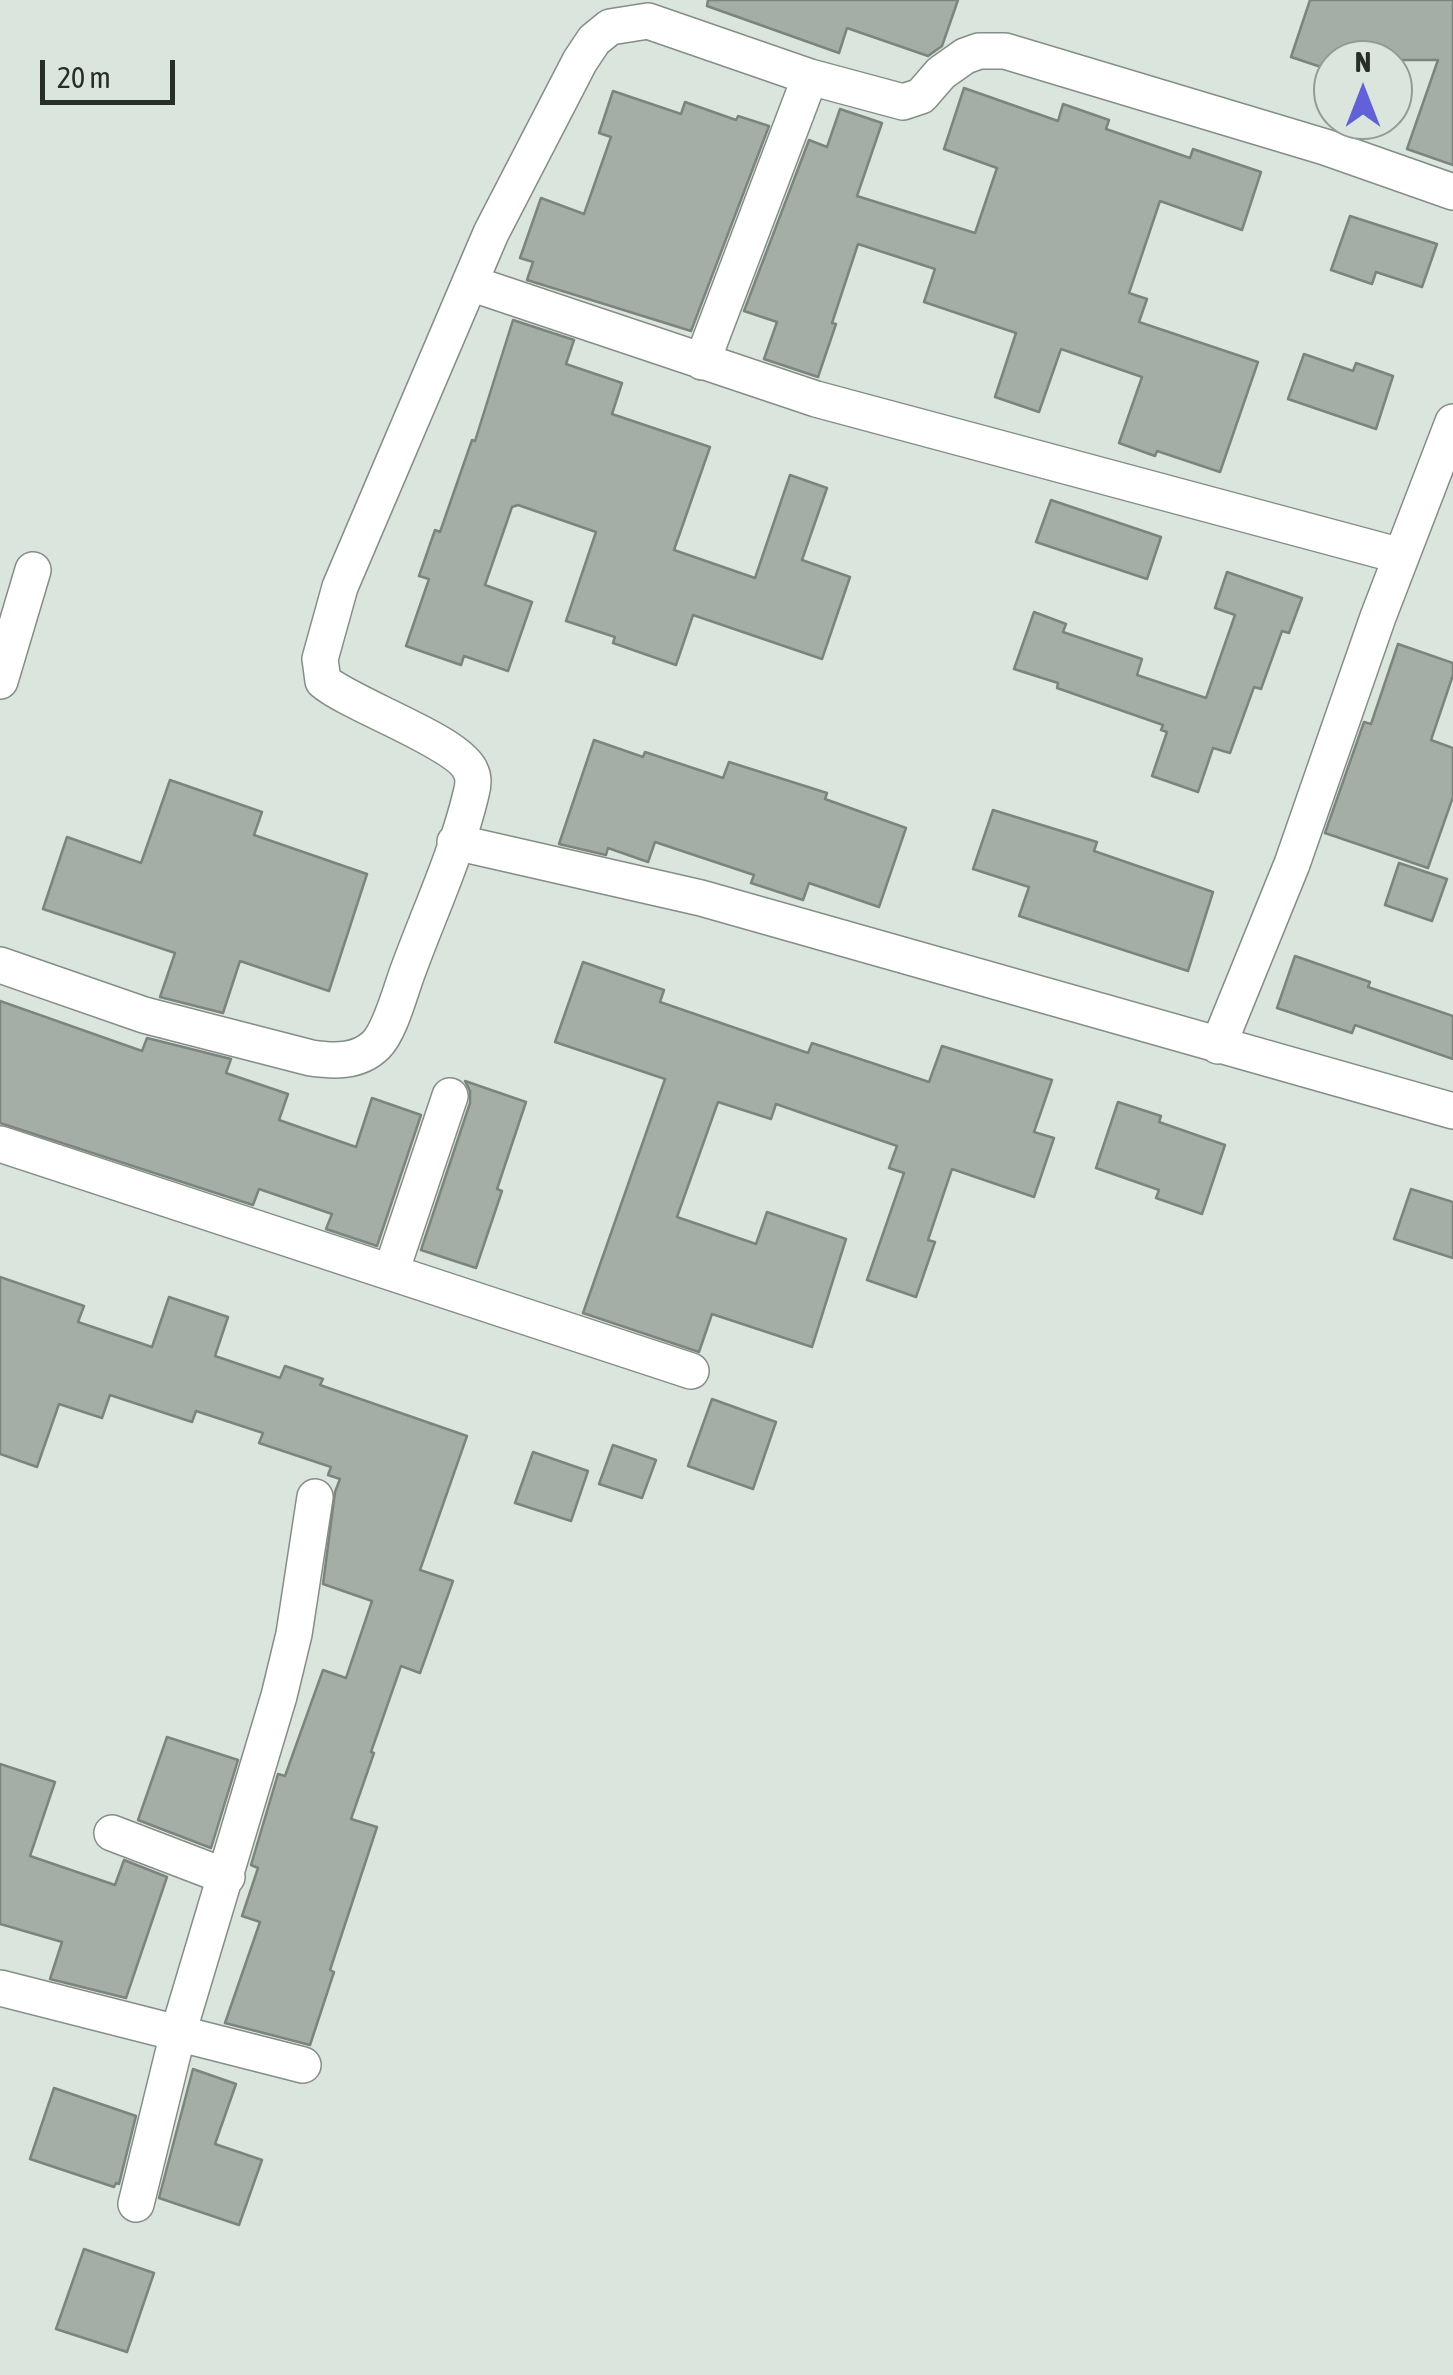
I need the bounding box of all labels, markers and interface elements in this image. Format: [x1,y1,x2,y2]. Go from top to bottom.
scale bar [45,40,180,102]
north arrow [1313,40,1413,140]
text: N [1355,46,1371,78]
text: 20 m [57,60,111,94]

